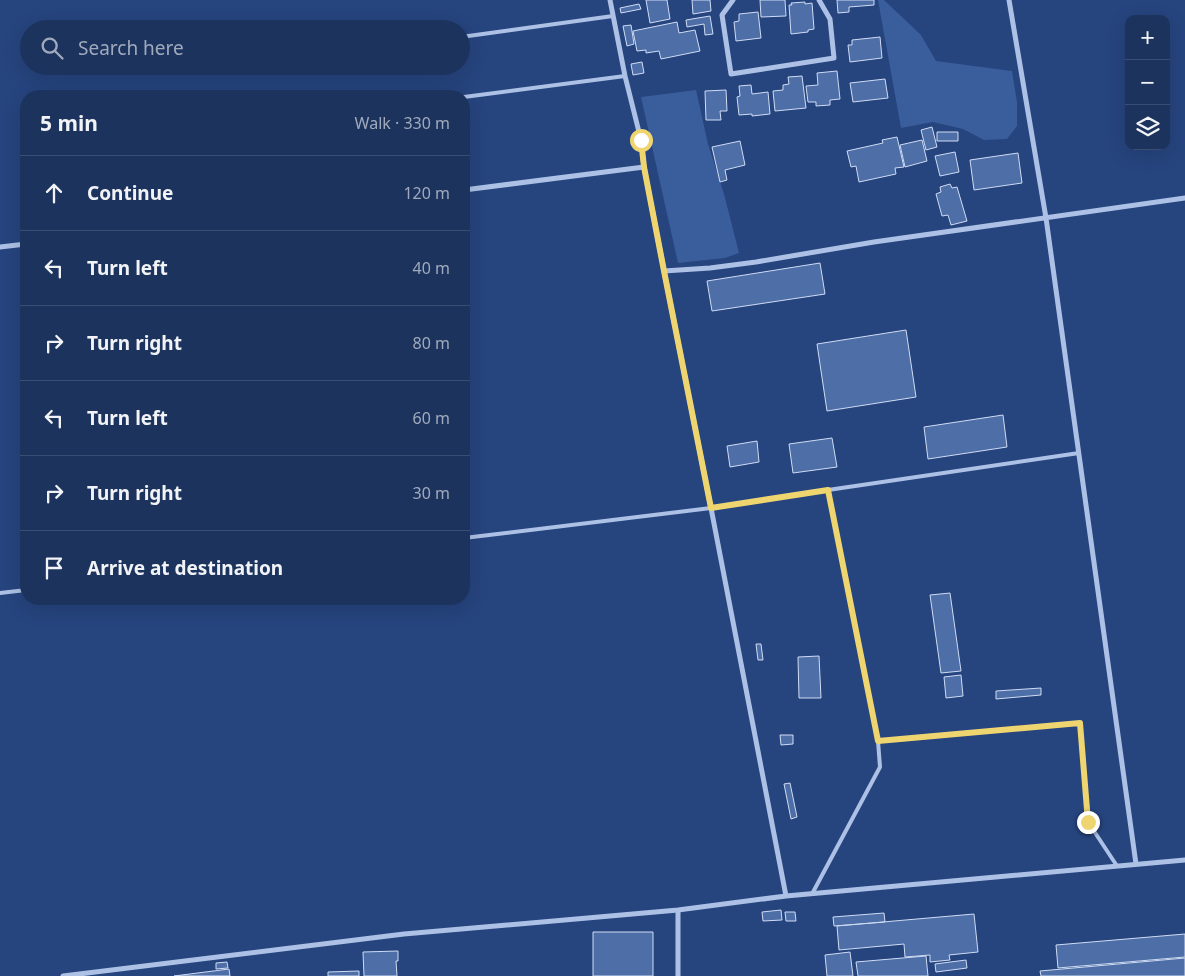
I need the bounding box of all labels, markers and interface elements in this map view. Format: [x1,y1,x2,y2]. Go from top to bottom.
map controls [1125,15,1170,150]
button: + [1125,15,1170,60]
search box [20,20,470,75]
icon: search [38,34,66,62]
text: Search here [78,35,184,61]
button: − [1125,60,1170,105]
button: layers [1125,105,1170,150]
text: 5 min [40,109,98,137]
text: Walk · 330 m [355,112,450,134]
route start [630,129,653,152]
icon: ahead [40,179,68,207]
text: Continue [87,180,173,206]
text: 120 m [403,182,450,204]
icon: left [40,254,68,282]
text: Turn left [87,255,168,281]
text: 40 m [413,257,450,279]
icon: right [40,329,68,357]
text: Turn right [87,330,182,356]
text: 80 m [413,332,450,354]
icon: left [40,404,68,432]
text: Turn left [87,405,168,431]
text: 60 m [413,407,450,429]
icon: right [40,479,68,507]
text: Turn right [87,480,182,506]
text: 30 m [413,482,450,504]
icon: arrive [40,554,68,582]
text: Arrive at destination [87,555,283,581]
route end [1077,811,1100,834]

